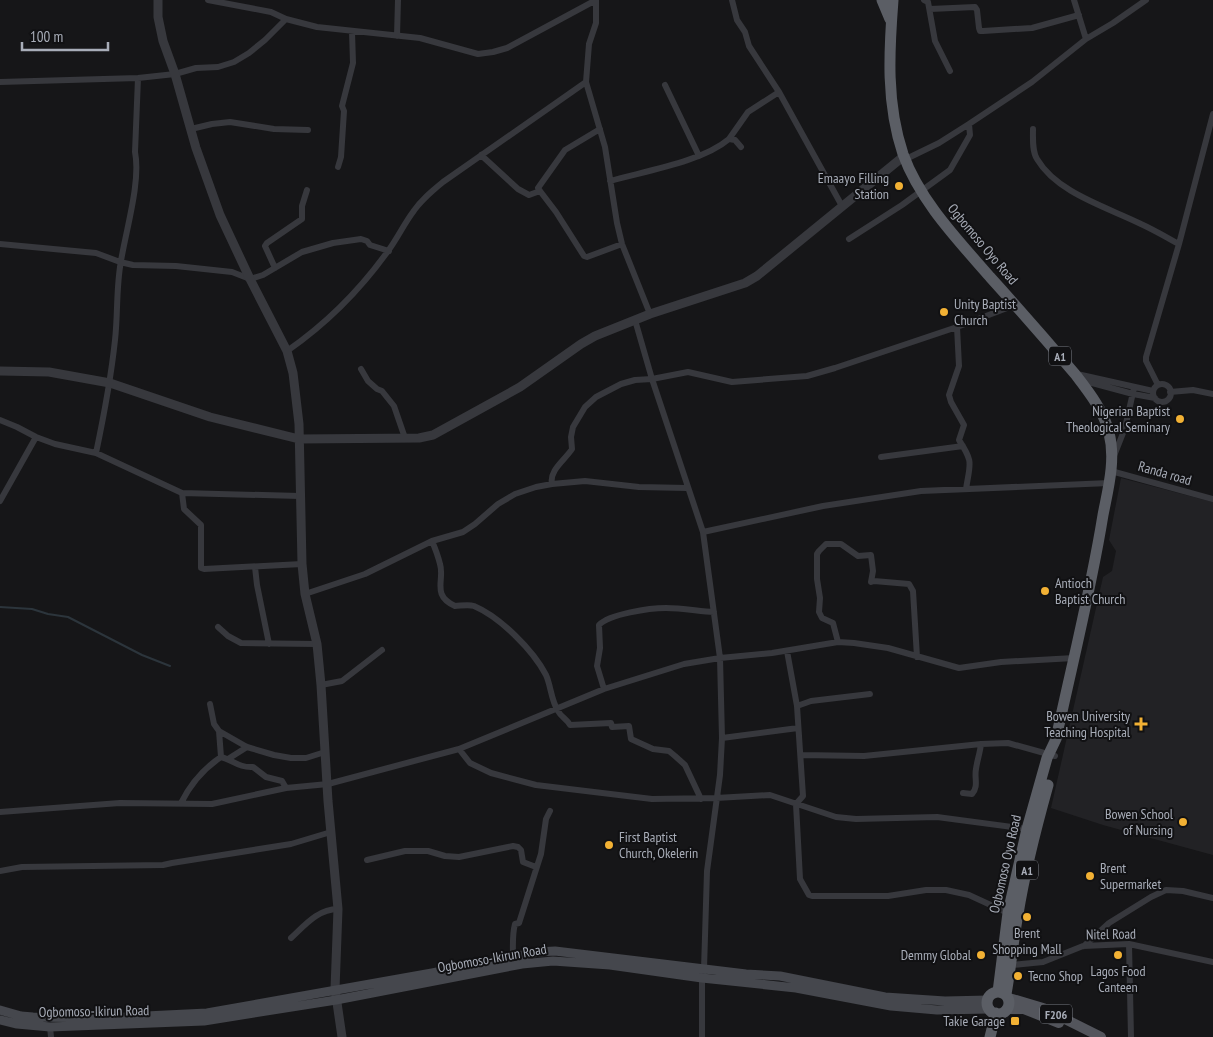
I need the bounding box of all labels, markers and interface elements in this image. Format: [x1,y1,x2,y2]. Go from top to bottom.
scale bar [22,20,109,52]
text: 100 m [30,27,63,46]
place label: Emaayo Filling Station [818,169,889,203]
marker: Emaayo Filling Station [893,180,905,192]
street label: Ogbomoso Oyo Road [944,200,1022,288]
place label: Unity Baptist Church [954,295,1016,329]
marker: Unity Baptist Church [938,306,950,318]
road number: A1 [1049,346,1071,366]
place label: Nigerian Baptist Theological Seminary [1066,402,1171,436]
marker: Nigerian Baptist Theological Seminary [1174,413,1186,425]
street label: Randa road [1136,457,1194,489]
place label: Antioch Baptist Church [1055,574,1125,608]
marker: Antioch Baptist Church [1039,585,1051,597]
place label: Bowen University Teaching Hospital [1044,707,1131,741]
marker: Bowen University Teaching Hospital [1134,717,1148,731]
place label: Bowen School of Nursing [1105,805,1174,839]
street label: Ogbomoso Oyo Road [985,813,1025,915]
marker: Bowen School of Nursing [1177,816,1189,828]
place label: First Baptist Church, Okelerin [619,828,698,862]
marker: First Baptist Church, Okelerin [603,839,615,851]
place label: Brent Supermarket [1100,859,1161,893]
road number: A1 [1016,860,1038,880]
marker: Brent Supermarket [1084,870,1096,882]
marker: Brent Shopping Mall [1021,911,1033,923]
place label: Brent Shopping Mall [992,924,1063,958]
street label: Nitel Road [1086,925,1136,943]
street label: Ogbomoso-Ikirun Road [436,940,548,976]
place label: Demmy Global [901,946,972,964]
marker: Demmy Global [975,949,987,961]
marker: Lagos Food Canteen [1112,949,1124,961]
place label: Lagos Food Canteen [1091,962,1145,996]
place label: Tecno Shop [1028,967,1083,985]
marker: Tecno Shop [1012,970,1024,982]
street label: Ogbomoso-Ikirun Road [39,1001,149,1021]
road number: F206 [1040,1004,1072,1024]
place label: Takie Garage [943,1012,1005,1030]
marker: Takie Garage [1009,1015,1021,1027]

